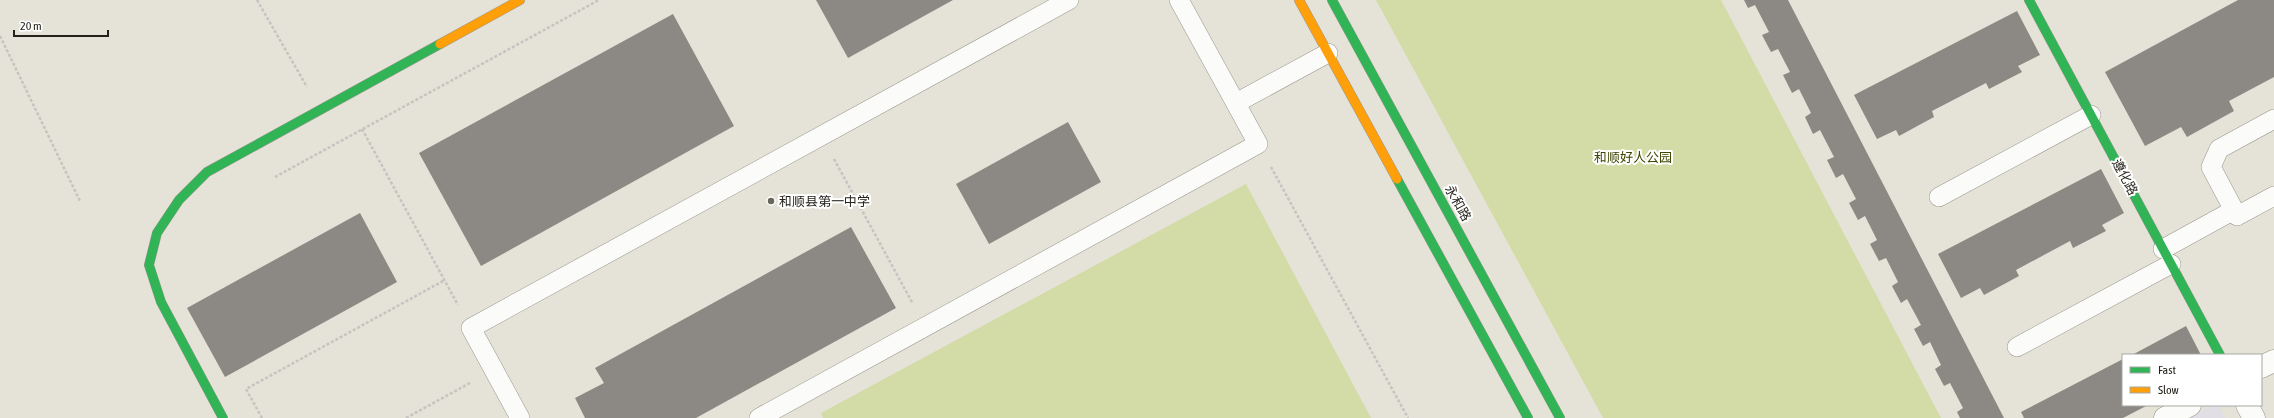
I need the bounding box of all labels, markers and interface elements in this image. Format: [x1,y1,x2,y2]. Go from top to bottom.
scale bar [14,12,108,38]
text: 20 m [20,19,42,33]
park label: 和顺好人公园 [1594,150,1672,165]
street label: 遵化路 [2109,156,2141,198]
street label: 永和路 [1442,182,1474,224]
place label: 和顺县第一中学 [779,194,870,209]
marker: 和顺县第一中学 [766,196,776,206]
legend [2122,354,2262,406]
text: Fast [2158,363,2176,377]
text: Slow [2158,383,2179,397]

